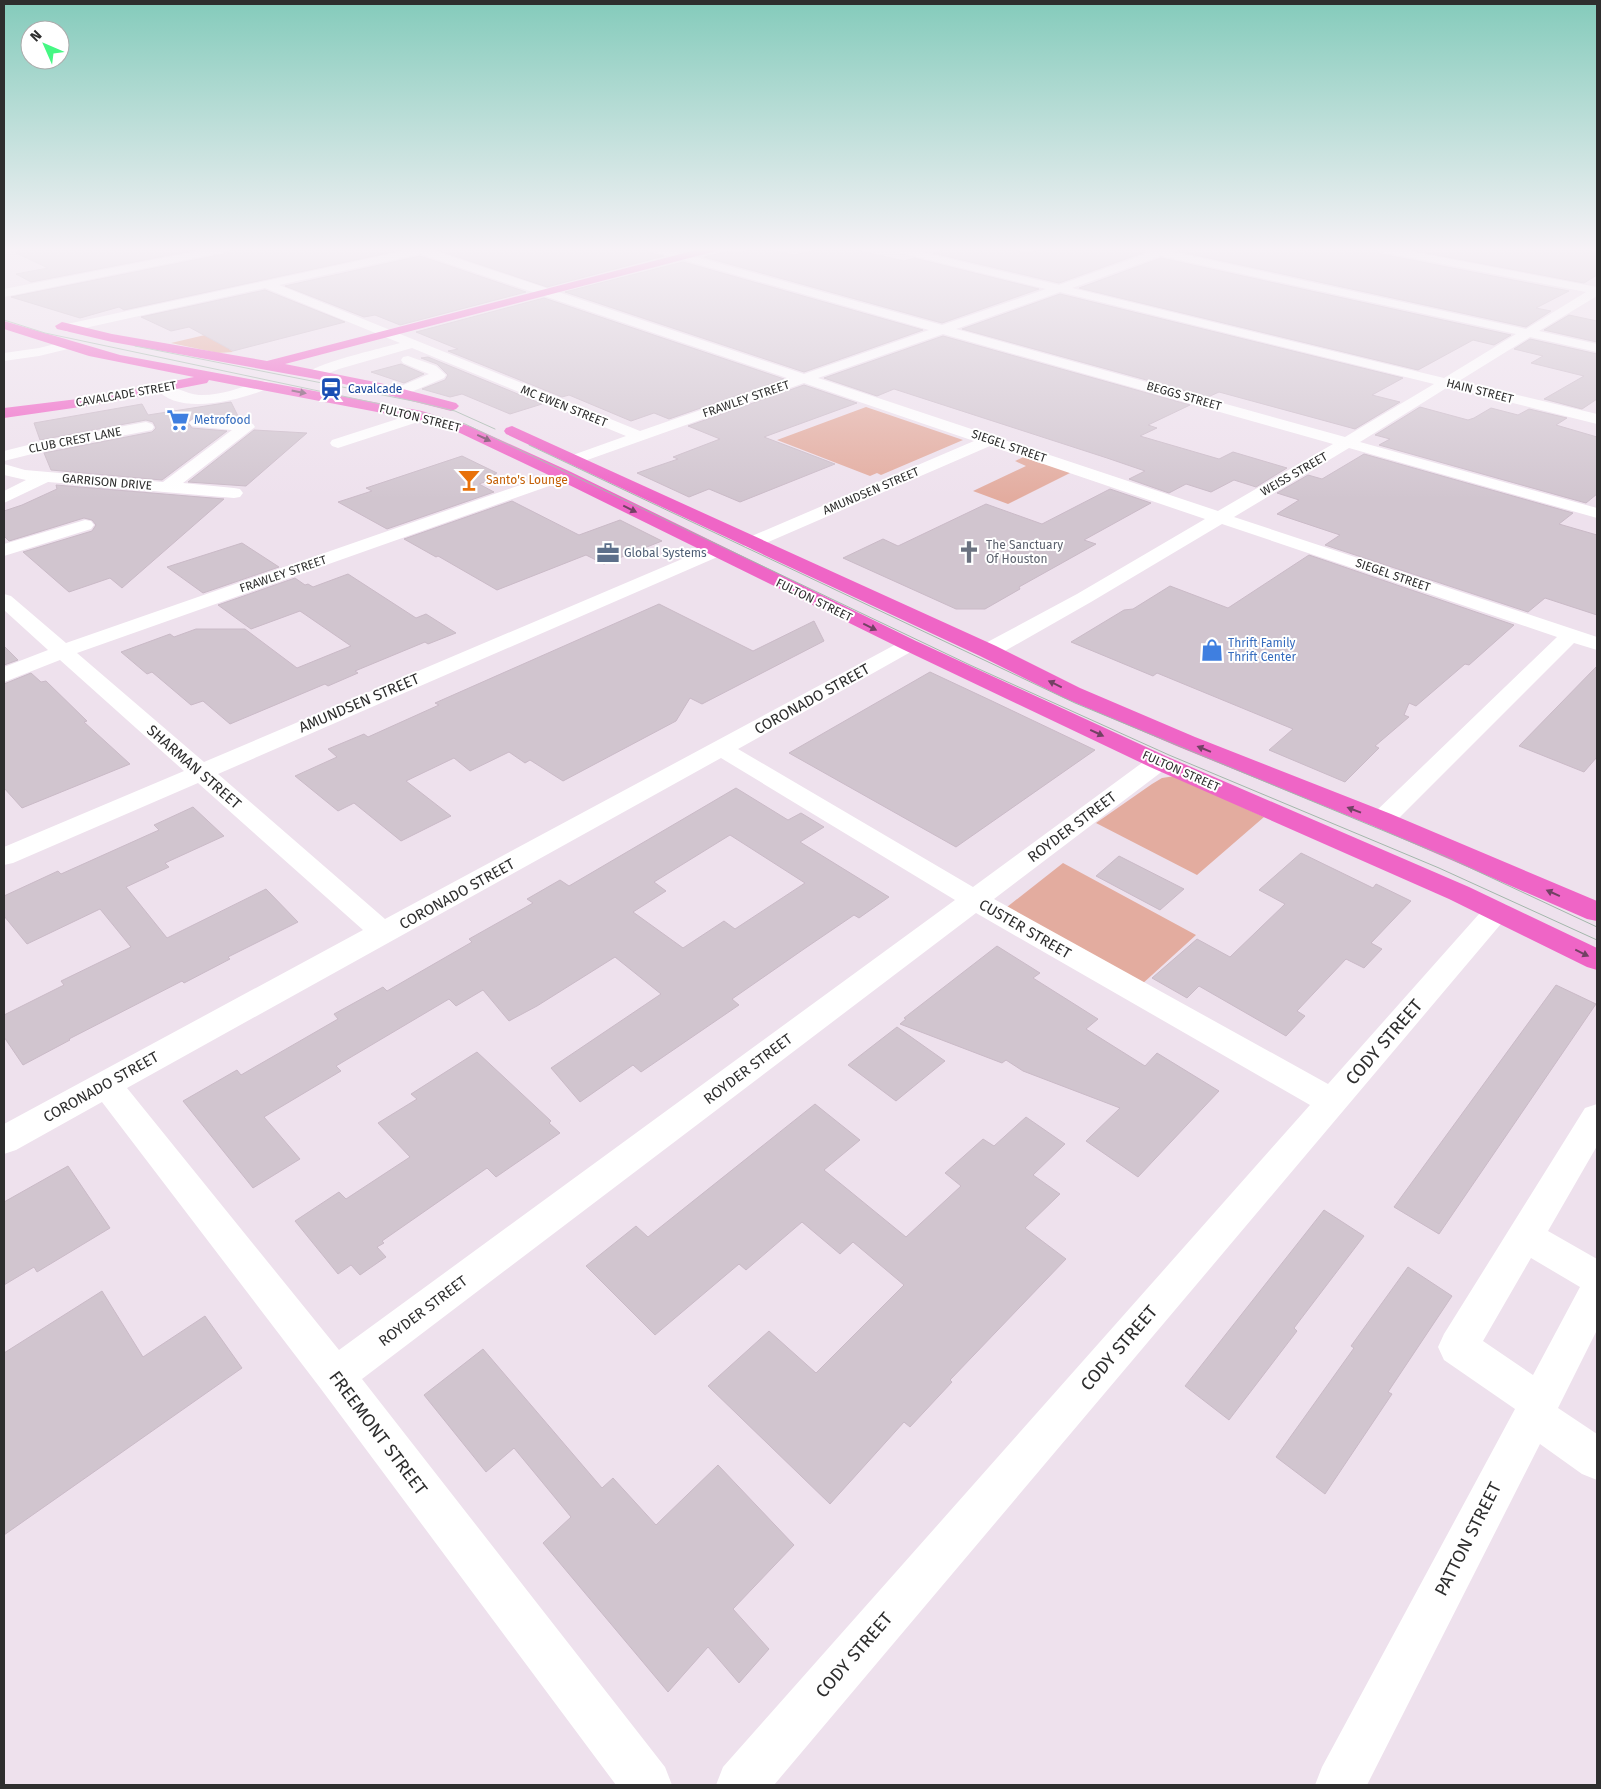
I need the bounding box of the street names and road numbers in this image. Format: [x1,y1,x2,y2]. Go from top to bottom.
street label: HAIN STREET [1445,376,1516,406]
street label: FRAWLEY STREET [701,377,792,420]
street label: CAVALCADE STREET [75,378,178,410]
street label: BEGGS STREET [1145,379,1224,414]
street label: MC EWEN STREET [519,382,610,430]
street label: FULTON STREET [378,401,463,435]
street label: CLUB CREST LANE [27,424,123,456]
street label: SIEGEL STREET [970,427,1049,466]
street label: WEISS STREET [1258,449,1331,499]
street label: AMUNDSEN STREET [821,464,922,518]
street label: GARRISON DRIVE [61,471,153,493]
street label: FRAWLEY STREET [238,552,329,595]
street label: SIEGEL STREET [1354,556,1433,595]
street label: FULTON STREET [774,575,855,625]
street label: CORONADO STREET [751,660,873,738]
street label: AMUNDSEN STREET [296,669,422,736]
street label: SHARMAN STREET [143,721,245,813]
street label: FULTON STREET [1140,748,1223,795]
street label: ROYDER STREET [1024,788,1120,866]
street label: CORONADO STREET [396,855,518,933]
street label: CUSTER STREET [976,895,1074,963]
street label: CODY STREET [1341,994,1428,1089]
street label: ROYDER STREET [700,1030,796,1108]
street label: CORONADO STREET [40,1048,162,1126]
street label: ROYDER STREET [375,1272,471,1350]
street label: CODY STREET [1076,1300,1163,1395]
street label: FREEMONT STREET [324,1367,432,1500]
street label: PATTON STREET [1430,1478,1506,1599]
street label: CODY STREET [811,1607,898,1702]

